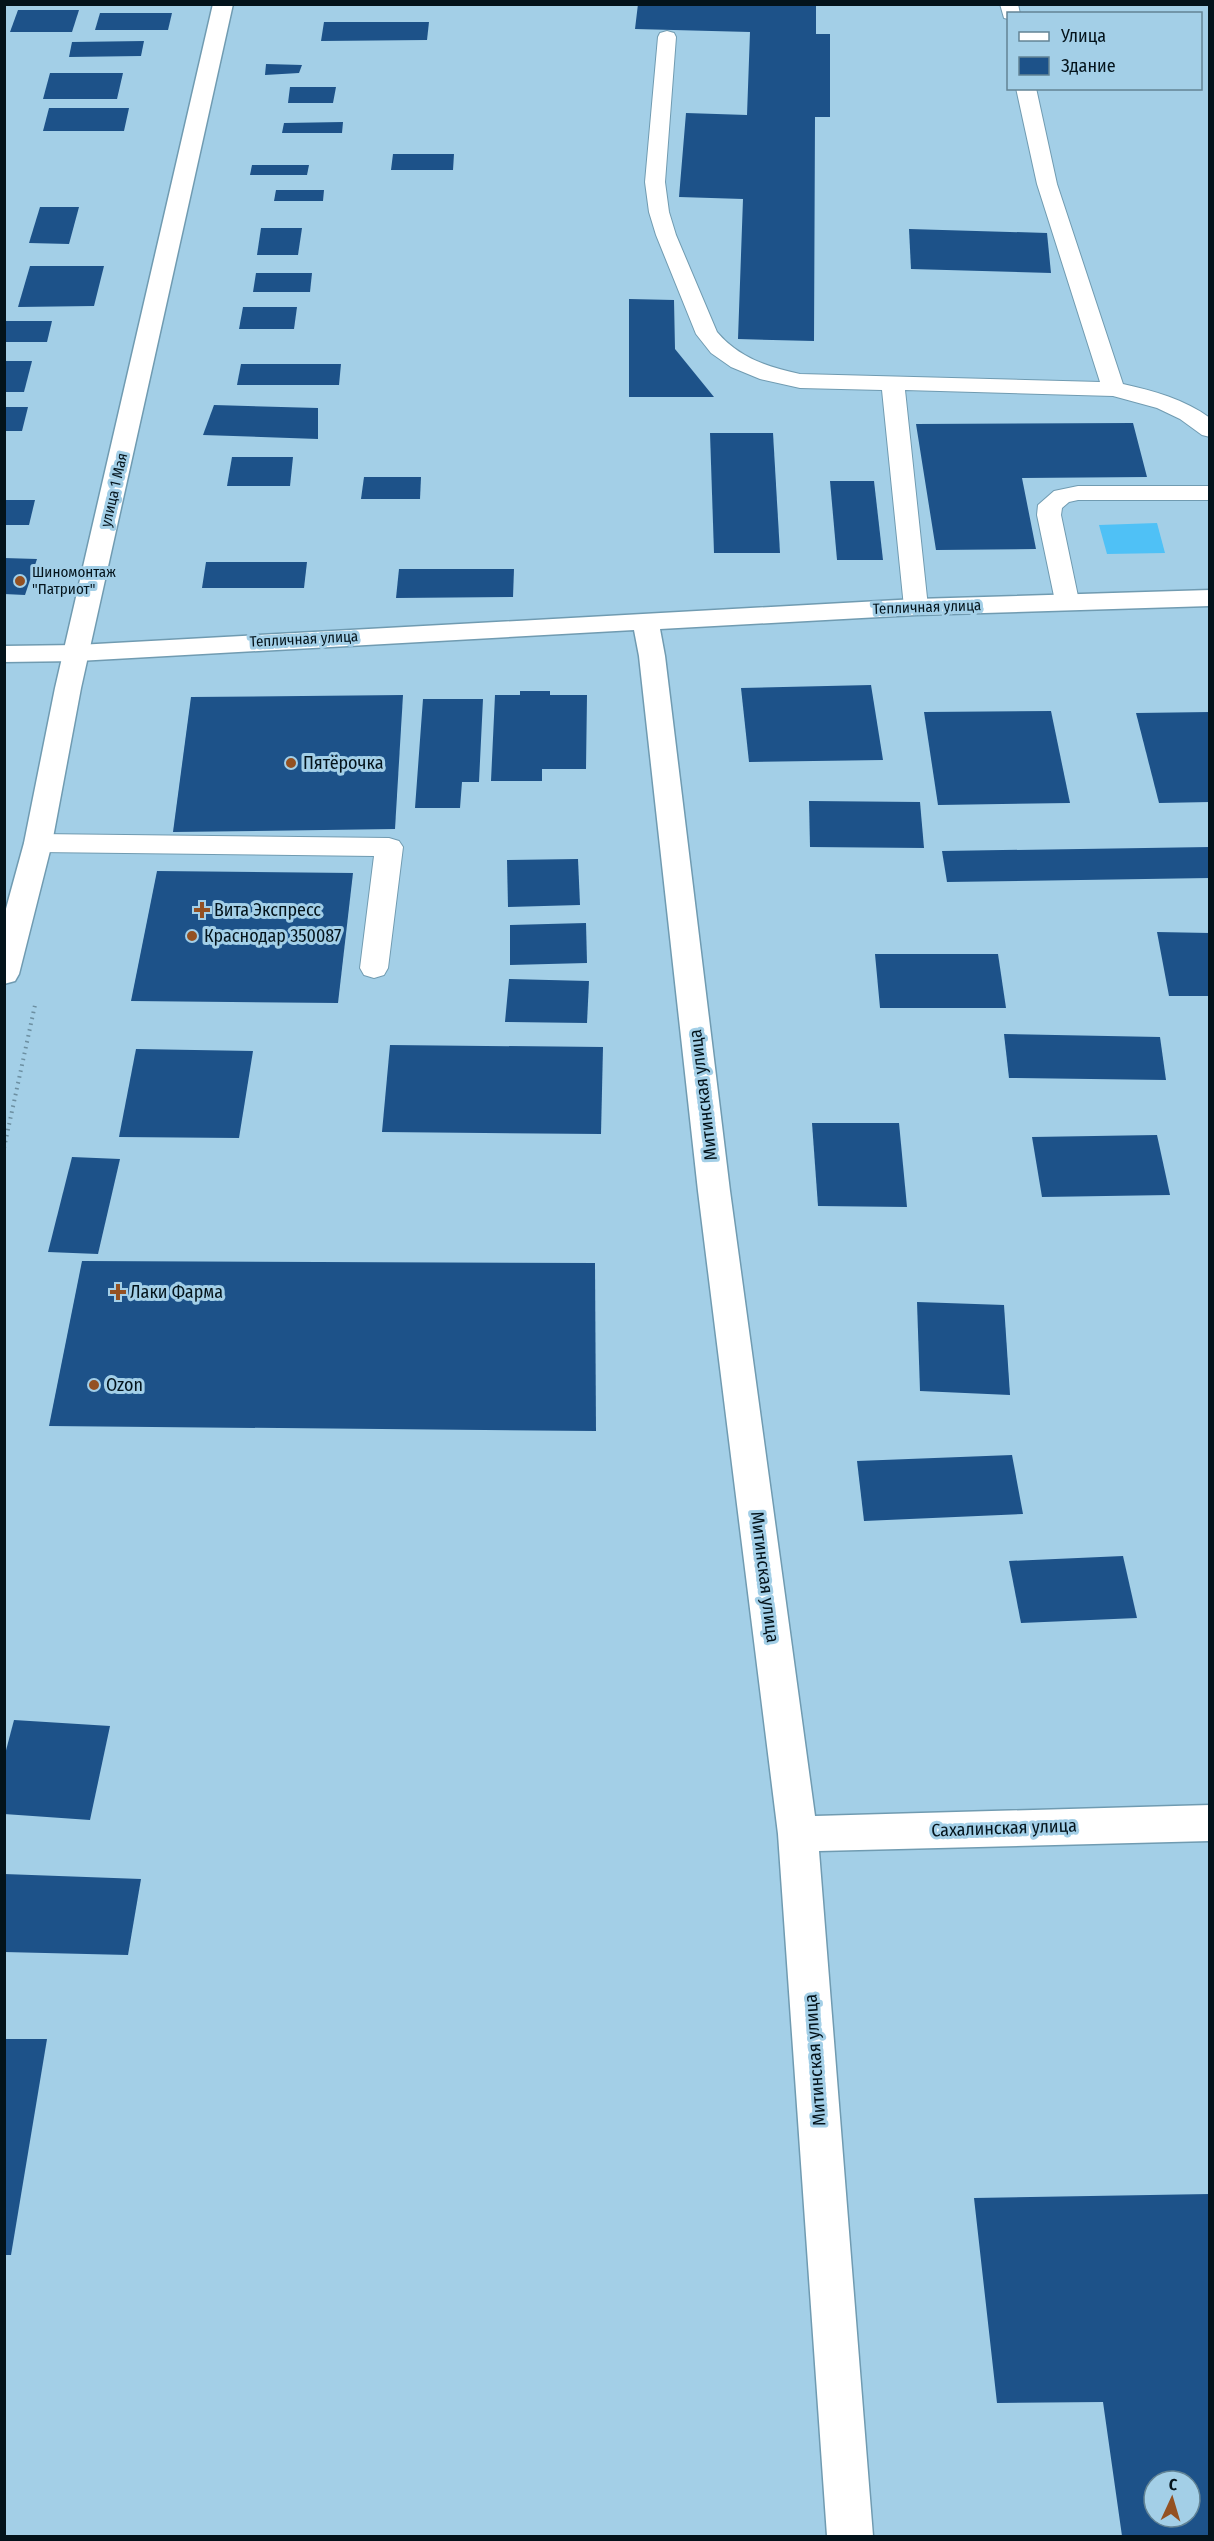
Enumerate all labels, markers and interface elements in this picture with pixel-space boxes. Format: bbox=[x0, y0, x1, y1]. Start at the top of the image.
legend bbox=[1007, 12, 1202, 90]
text: Улица bbox=[1060, 25, 1106, 47]
text: Здание bbox=[1061, 55, 1116, 77]
street label: улица 1 Мая bbox=[97, 451, 131, 529]
place label: Шиномонтаж "Патриот" bbox=[32, 563, 116, 598]
marker: Шиномонтаж "Патриот" bbox=[13, 574, 27, 588]
street label: Тепличная улица bbox=[872, 596, 982, 618]
street label: Тепличная улица bbox=[249, 627, 359, 651]
place label: Пятёрочка bbox=[303, 752, 384, 774]
marker: Пятёрочка bbox=[284, 756, 298, 770]
place label: Вита Экспресс bbox=[214, 899, 321, 921]
marker: Вита Экспресс bbox=[195, 903, 209, 917]
place label: Краснодар 350087 bbox=[204, 925, 341, 947]
marker: Краснодар 350087 bbox=[185, 929, 199, 943]
street label: Митинская улица bbox=[684, 1028, 722, 1162]
place label: Лаки Фарма bbox=[130, 1281, 223, 1303]
marker: Лаки Фарма bbox=[111, 1285, 125, 1299]
place label: Ozon bbox=[106, 1374, 143, 1396]
marker: Ozon bbox=[87, 1378, 101, 1392]
street label: Митинская улица bbox=[746, 1510, 784, 1644]
street label: Сахалинская улица bbox=[931, 1814, 1077, 1842]
street label: Митинская улица bbox=[799, 1993, 831, 2127]
north arrow bbox=[1142, 2469, 1202, 2529]
text: С bbox=[1168, 2475, 1178, 2494]

